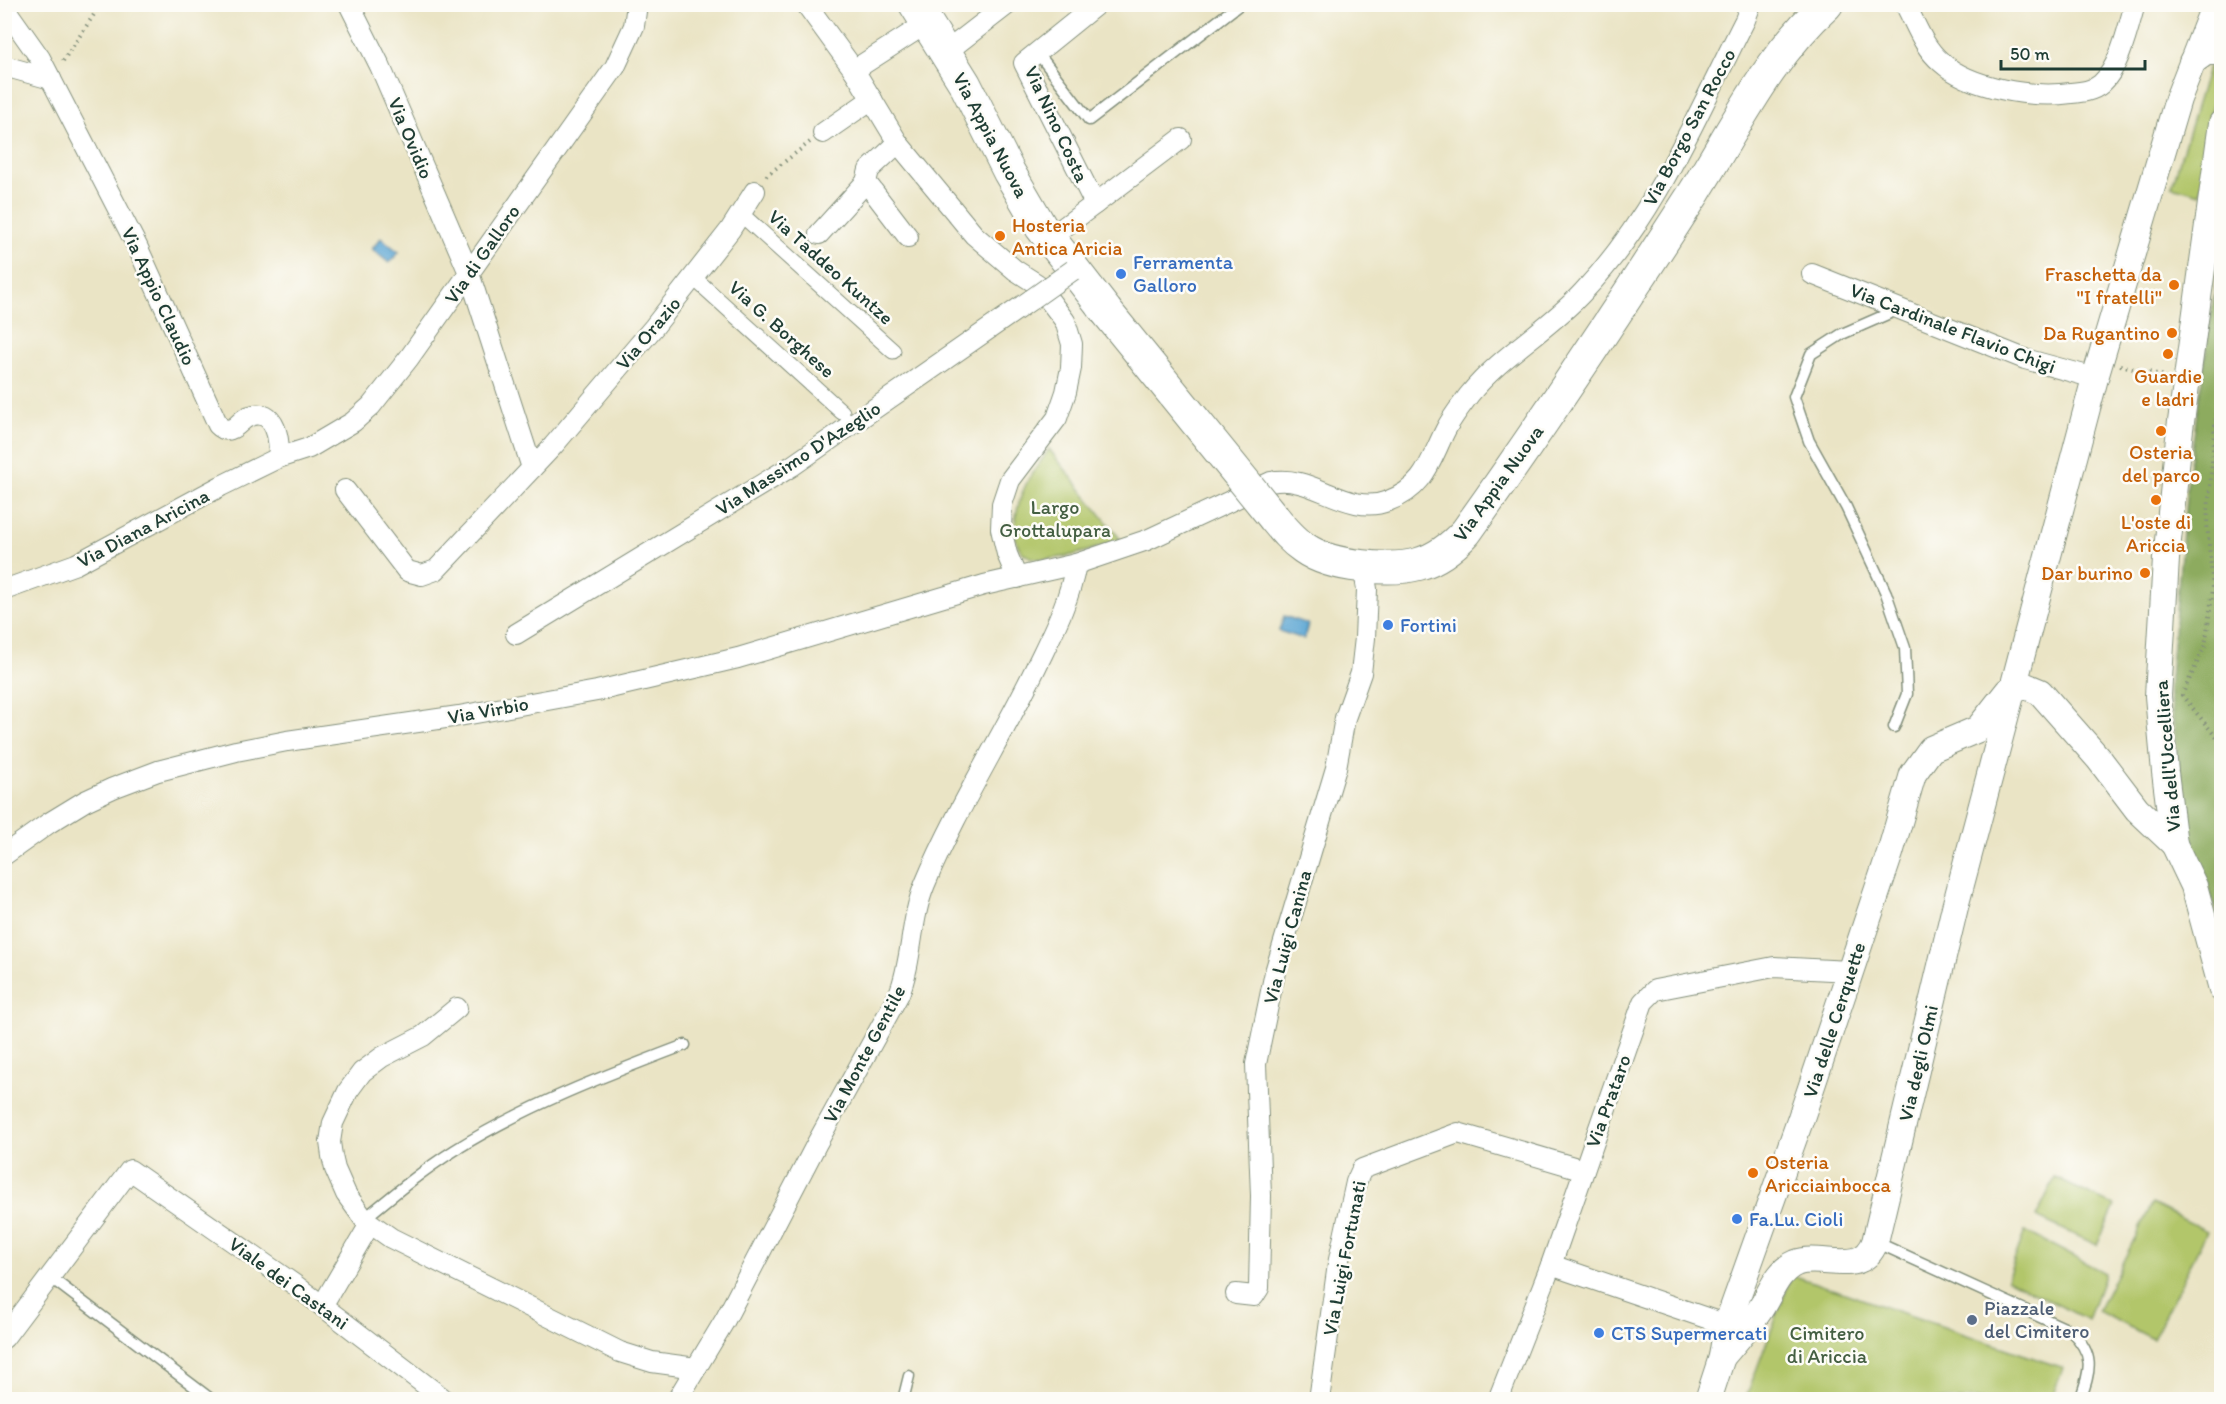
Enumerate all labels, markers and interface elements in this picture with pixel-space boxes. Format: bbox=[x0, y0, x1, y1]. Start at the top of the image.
scale bar bbox=[2001, 33, 2145, 71]
text: 50 m bbox=[2010, 43, 2050, 65]
street label: Via Borgo San Rocco bbox=[1637, 44, 1741, 210]
street label: Via Nino Costa bbox=[1020, 62, 1095, 187]
street label: Via Appia Nuova bbox=[948, 68, 1034, 202]
street label: Via Ovidio bbox=[383, 94, 439, 182]
street label: Via di Galloro bbox=[439, 200, 525, 308]
street label: Via Taddeo Kuntze bbox=[763, 204, 899, 330]
place label: Hosteria Antica Aricia bbox=[1012, 213, 1122, 260]
street label: Via Appio Claudio bbox=[116, 223, 202, 369]
marker: Hosteria Antica Aricia bbox=[993, 229, 1007, 243]
place label: Ferramenta Galloro bbox=[1133, 250, 1234, 297]
place label: Fraschetta da "I fratelli" bbox=[2045, 262, 2163, 309]
marker: Ferramenta Galloro bbox=[1114, 267, 1128, 281]
street label: Via G. Borghese bbox=[724, 275, 840, 383]
street label: Via Cardinale Flavio Chigi bbox=[1847, 278, 2059, 378]
marker: Fraschetta da "I fratelli" bbox=[2167, 278, 2181, 292]
street label: Via Orazio bbox=[610, 291, 686, 375]
place label: Da Rugantino bbox=[2043, 321, 2160, 345]
marker: Da Rugantino bbox=[2165, 326, 2179, 340]
marker: Guardie e ladri bbox=[2161, 347, 2175, 361]
place label: Guardie e ladri bbox=[2134, 364, 2202, 411]
street label: Via Massimo D'Azeglio bbox=[711, 396, 885, 520]
street label: Via Appia Nuova bbox=[1448, 419, 1549, 546]
marker: Osteria del parco bbox=[2154, 424, 2168, 438]
place label: Osteria del parco bbox=[2122, 440, 2200, 487]
street label: Via Diana Aricina bbox=[73, 483, 213, 573]
marker: L'oste di Ariccia bbox=[2149, 493, 2163, 507]
park label: Largo Grottalupara bbox=[999, 495, 1111, 542]
place label: L'oste di Ariccia bbox=[2121, 510, 2191, 557]
place label: Dar burino bbox=[2041, 561, 2133, 585]
marker: Dar burino bbox=[2138, 566, 2152, 580]
place label: Fortini bbox=[1400, 613, 1457, 637]
marker: Fortini bbox=[1381, 618, 1395, 632]
street label: Via dell'Uccelliera bbox=[2148, 679, 2186, 833]
street label: Via Virbio bbox=[446, 691, 530, 729]
street label: Via Luigi Canina bbox=[1258, 867, 1316, 1007]
street label: Via delle Cerquette bbox=[1798, 939, 1870, 1101]
street label: Via Monte Gentile bbox=[818, 981, 910, 1127]
street label: Via degli Olmi bbox=[1893, 1002, 1943, 1124]
street label: Via Prataro bbox=[1580, 1051, 1636, 1151]
place label: Osteria Aricciainbocca bbox=[1765, 1150, 1892, 1197]
marker: Osteria Aricciainbocca bbox=[1746, 1166, 1760, 1180]
street label: Via Luigi Fortunati bbox=[1317, 1178, 1371, 1338]
place label: Fa.Lu. Cioli bbox=[1749, 1207, 1843, 1231]
marker: Fa.Lu. Cioli bbox=[1730, 1212, 1744, 1226]
street label: Viale dei Castani bbox=[224, 1231, 354, 1335]
place label: Piazzale del Cimitero bbox=[1984, 1296, 2089, 1343]
marker: Piazzale del Cimitero bbox=[1965, 1313, 1979, 1327]
place label: CTS Supermercati bbox=[1611, 1321, 1767, 1345]
park label: Cimitero di Ariccia bbox=[1787, 1321, 1868, 1368]
marker: CTS Supermercati bbox=[1592, 1326, 1606, 1340]

